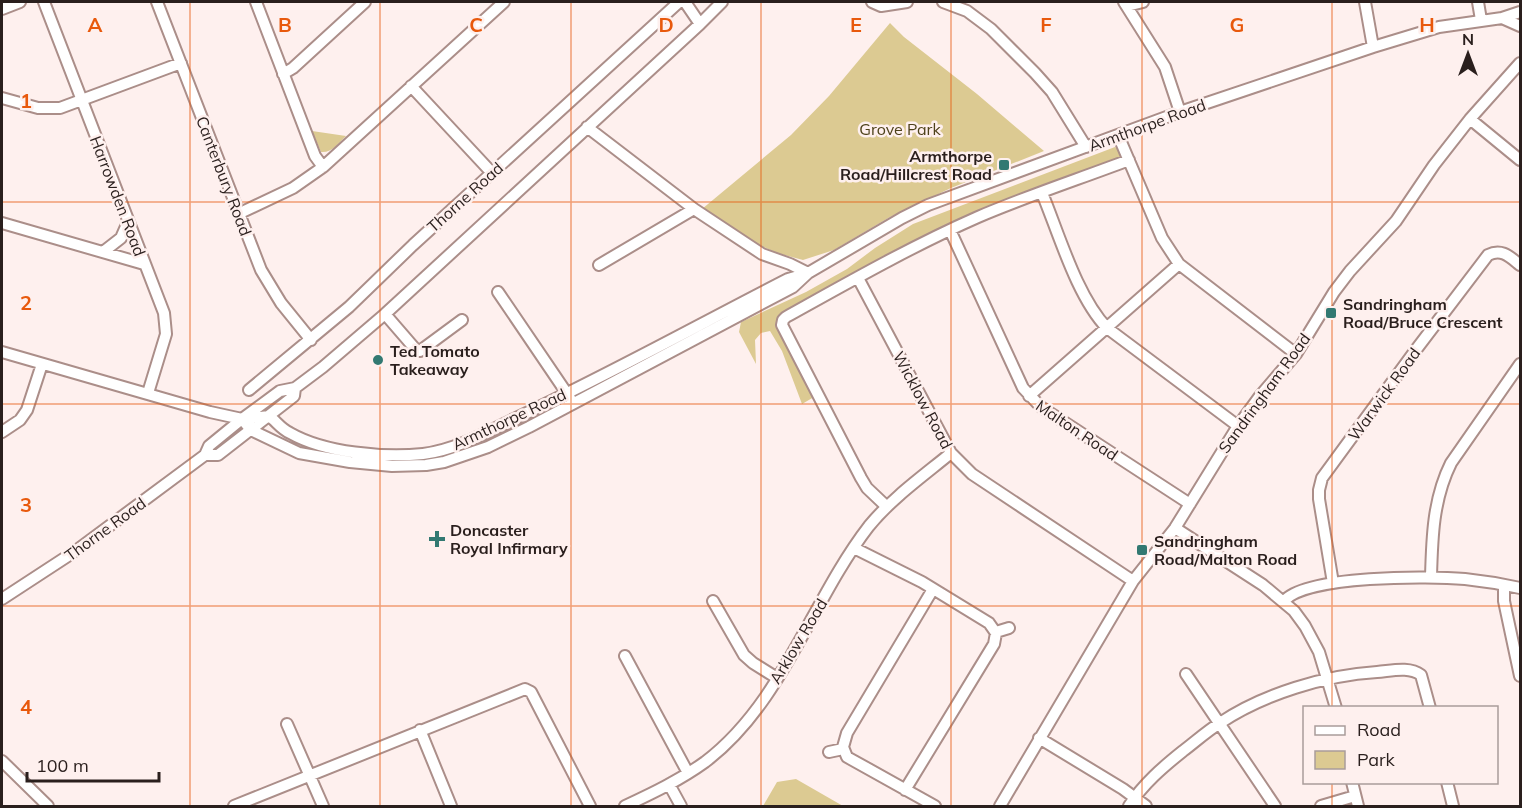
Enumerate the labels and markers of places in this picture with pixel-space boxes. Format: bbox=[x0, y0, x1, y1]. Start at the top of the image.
place label: Armthorpe Road/Hillcrest Road bbox=[840, 146, 992, 184]
marker: Armthorpe Road/Hillcrest Road bbox=[997, 158, 1011, 172]
place label: Sandringham Road/Bruce Crescent bbox=[1343, 294, 1503, 332]
marker: Sandringham Road/Bruce Crescent bbox=[1324, 306, 1338, 320]
place label: Ted Tomato Takeaway bbox=[390, 341, 480, 379]
marker: Ted Tomato Takeaway bbox=[371, 353, 385, 367]
place label: Doncaster Royal Infirmary bbox=[450, 520, 568, 558]
marker: Doncaster Royal Infirmary bbox=[428, 530, 446, 548]
place label: Sandringham Road/Malton Road bbox=[1154, 531, 1297, 569]
marker: Sandringham Road/Malton Road bbox=[1135, 543, 1149, 557]

